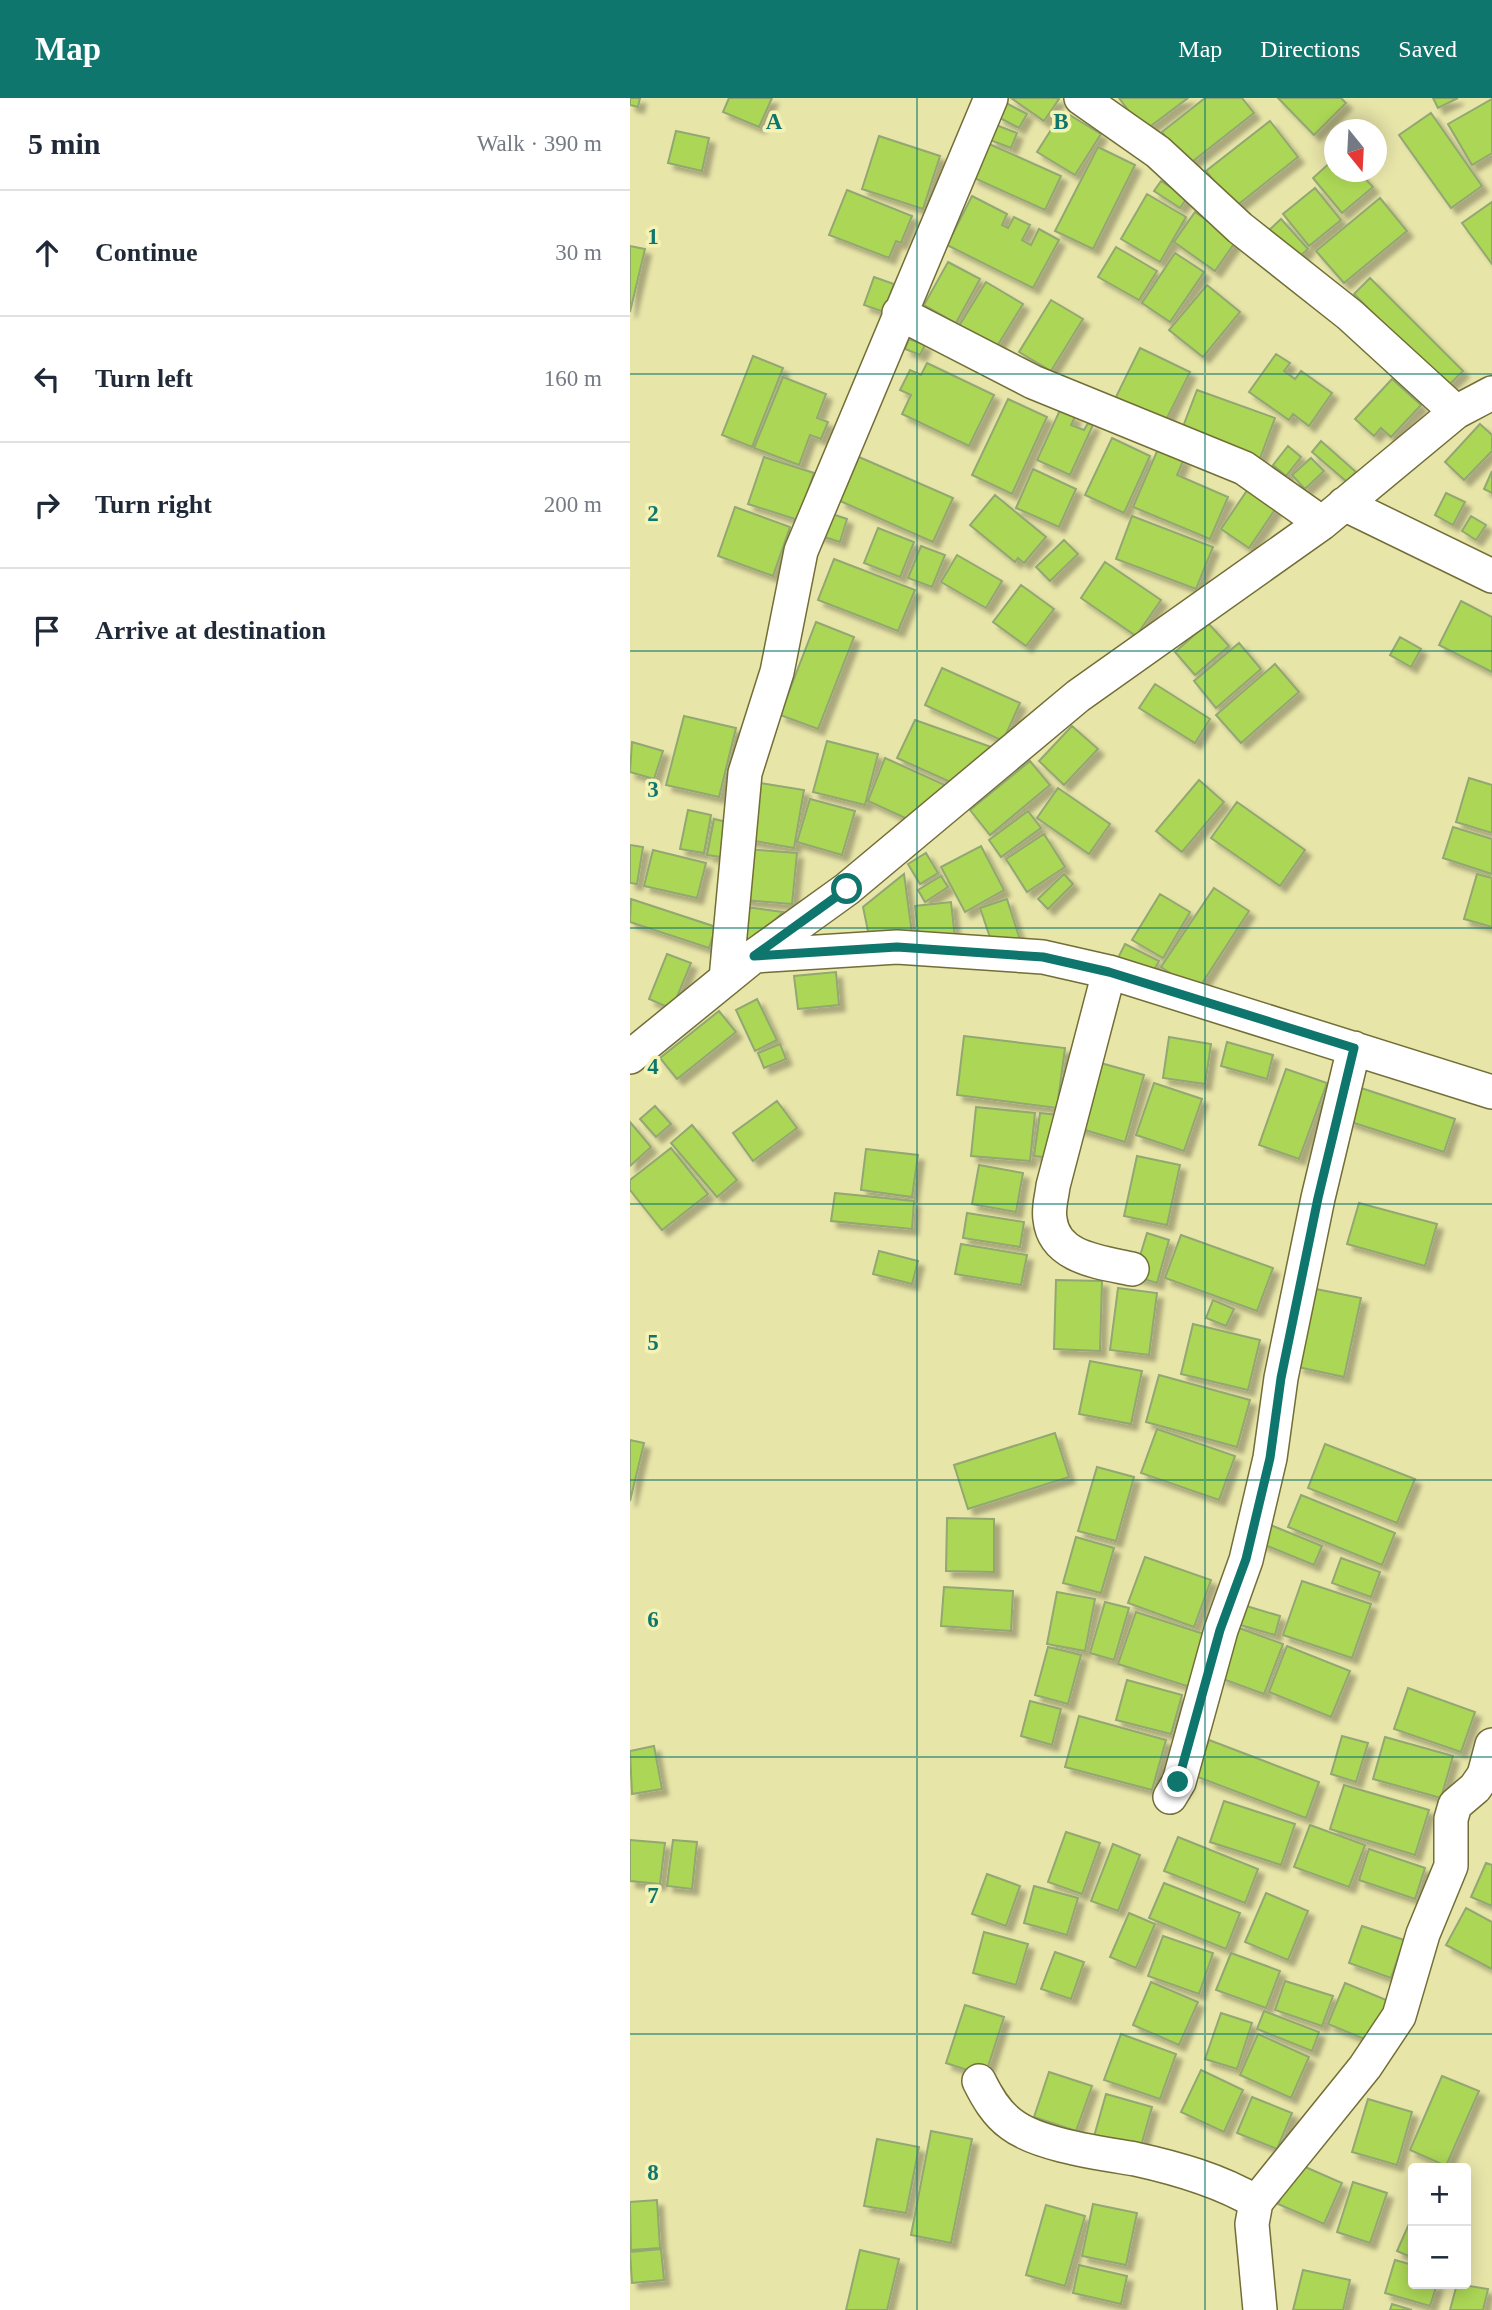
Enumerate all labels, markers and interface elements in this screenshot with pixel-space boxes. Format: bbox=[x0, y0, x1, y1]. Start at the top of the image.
text: Map bbox=[35, 31, 101, 67]
text: Map bbox=[1178, 36, 1222, 62]
text: Directions bbox=[1260, 36, 1360, 62]
text: Saved bbox=[1398, 36, 1457, 62]
text: A bbox=[766, 109, 783, 134]
text: B bbox=[1053, 109, 1069, 134]
north arrow bbox=[1324, 119, 1387, 182]
text: 5 min bbox=[28, 127, 101, 160]
text: Walk · 390 m bbox=[477, 131, 602, 156]
text: 1 bbox=[647, 224, 659, 249]
icon: ahead bbox=[28, 234, 66, 272]
text: Continue bbox=[95, 238, 198, 267]
text: 30 m bbox=[555, 240, 602, 265]
icon: left bbox=[28, 360, 66, 398]
text: Turn left bbox=[95, 364, 193, 393]
text: 160 m bbox=[544, 366, 602, 391]
icon: right bbox=[28, 486, 66, 524]
text: Turn right bbox=[95, 490, 212, 519]
text: 200 m bbox=[544, 492, 602, 517]
text: 2 bbox=[647, 501, 659, 526]
icon: arrive bbox=[28, 612, 66, 650]
text: Arrive at destination bbox=[95, 616, 326, 645]
text: 3 bbox=[647, 777, 659, 802]
route start bbox=[831, 873, 862, 904]
text: 4 bbox=[647, 1054, 659, 1079]
text: 5 bbox=[647, 1330, 659, 1355]
text: 6 bbox=[647, 1607, 659, 1632]
route end bbox=[1162, 1766, 1193, 1797]
text: 7 bbox=[647, 1883, 659, 1908]
text: 8 bbox=[647, 2160, 659, 2185]
map controls bbox=[1408, 2163, 1471, 2289]
button: + bbox=[1408, 2163, 1471, 2226]
button: − bbox=[1408, 2226, 1471, 2289]

